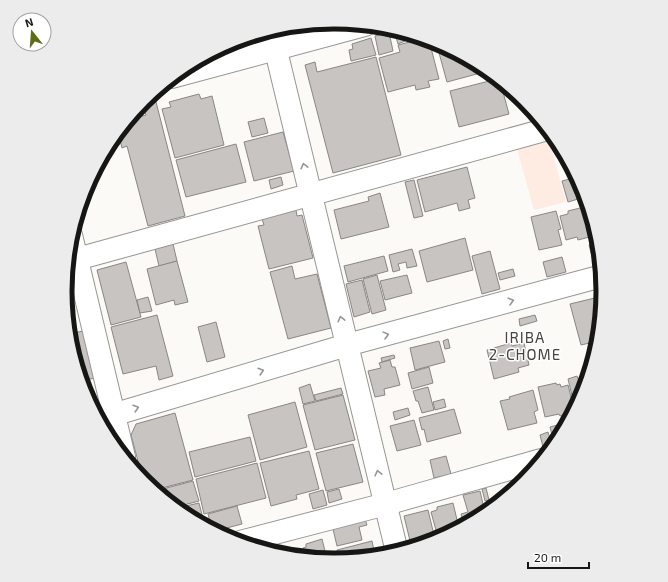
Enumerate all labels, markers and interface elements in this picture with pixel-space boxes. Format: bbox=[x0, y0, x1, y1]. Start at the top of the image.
north arrow bbox=[12, 12, 52, 52]
text: N bbox=[23, 15, 35, 29]
one-way arrow bbox=[300, 163, 308, 169]
one-way arrow bbox=[508, 297, 514, 305]
one-way arrow bbox=[337, 316, 345, 323]
district label: IRIBA 2-CHOME bbox=[489, 328, 561, 363]
one-way arrow bbox=[382, 331, 389, 340]
one-way arrow bbox=[257, 367, 264, 376]
one-way arrow bbox=[132, 404, 139, 413]
one-way arrow bbox=[374, 470, 383, 477]
scale bar bbox=[528, 544, 589, 570]
text: 20 m bbox=[534, 550, 561, 564]

